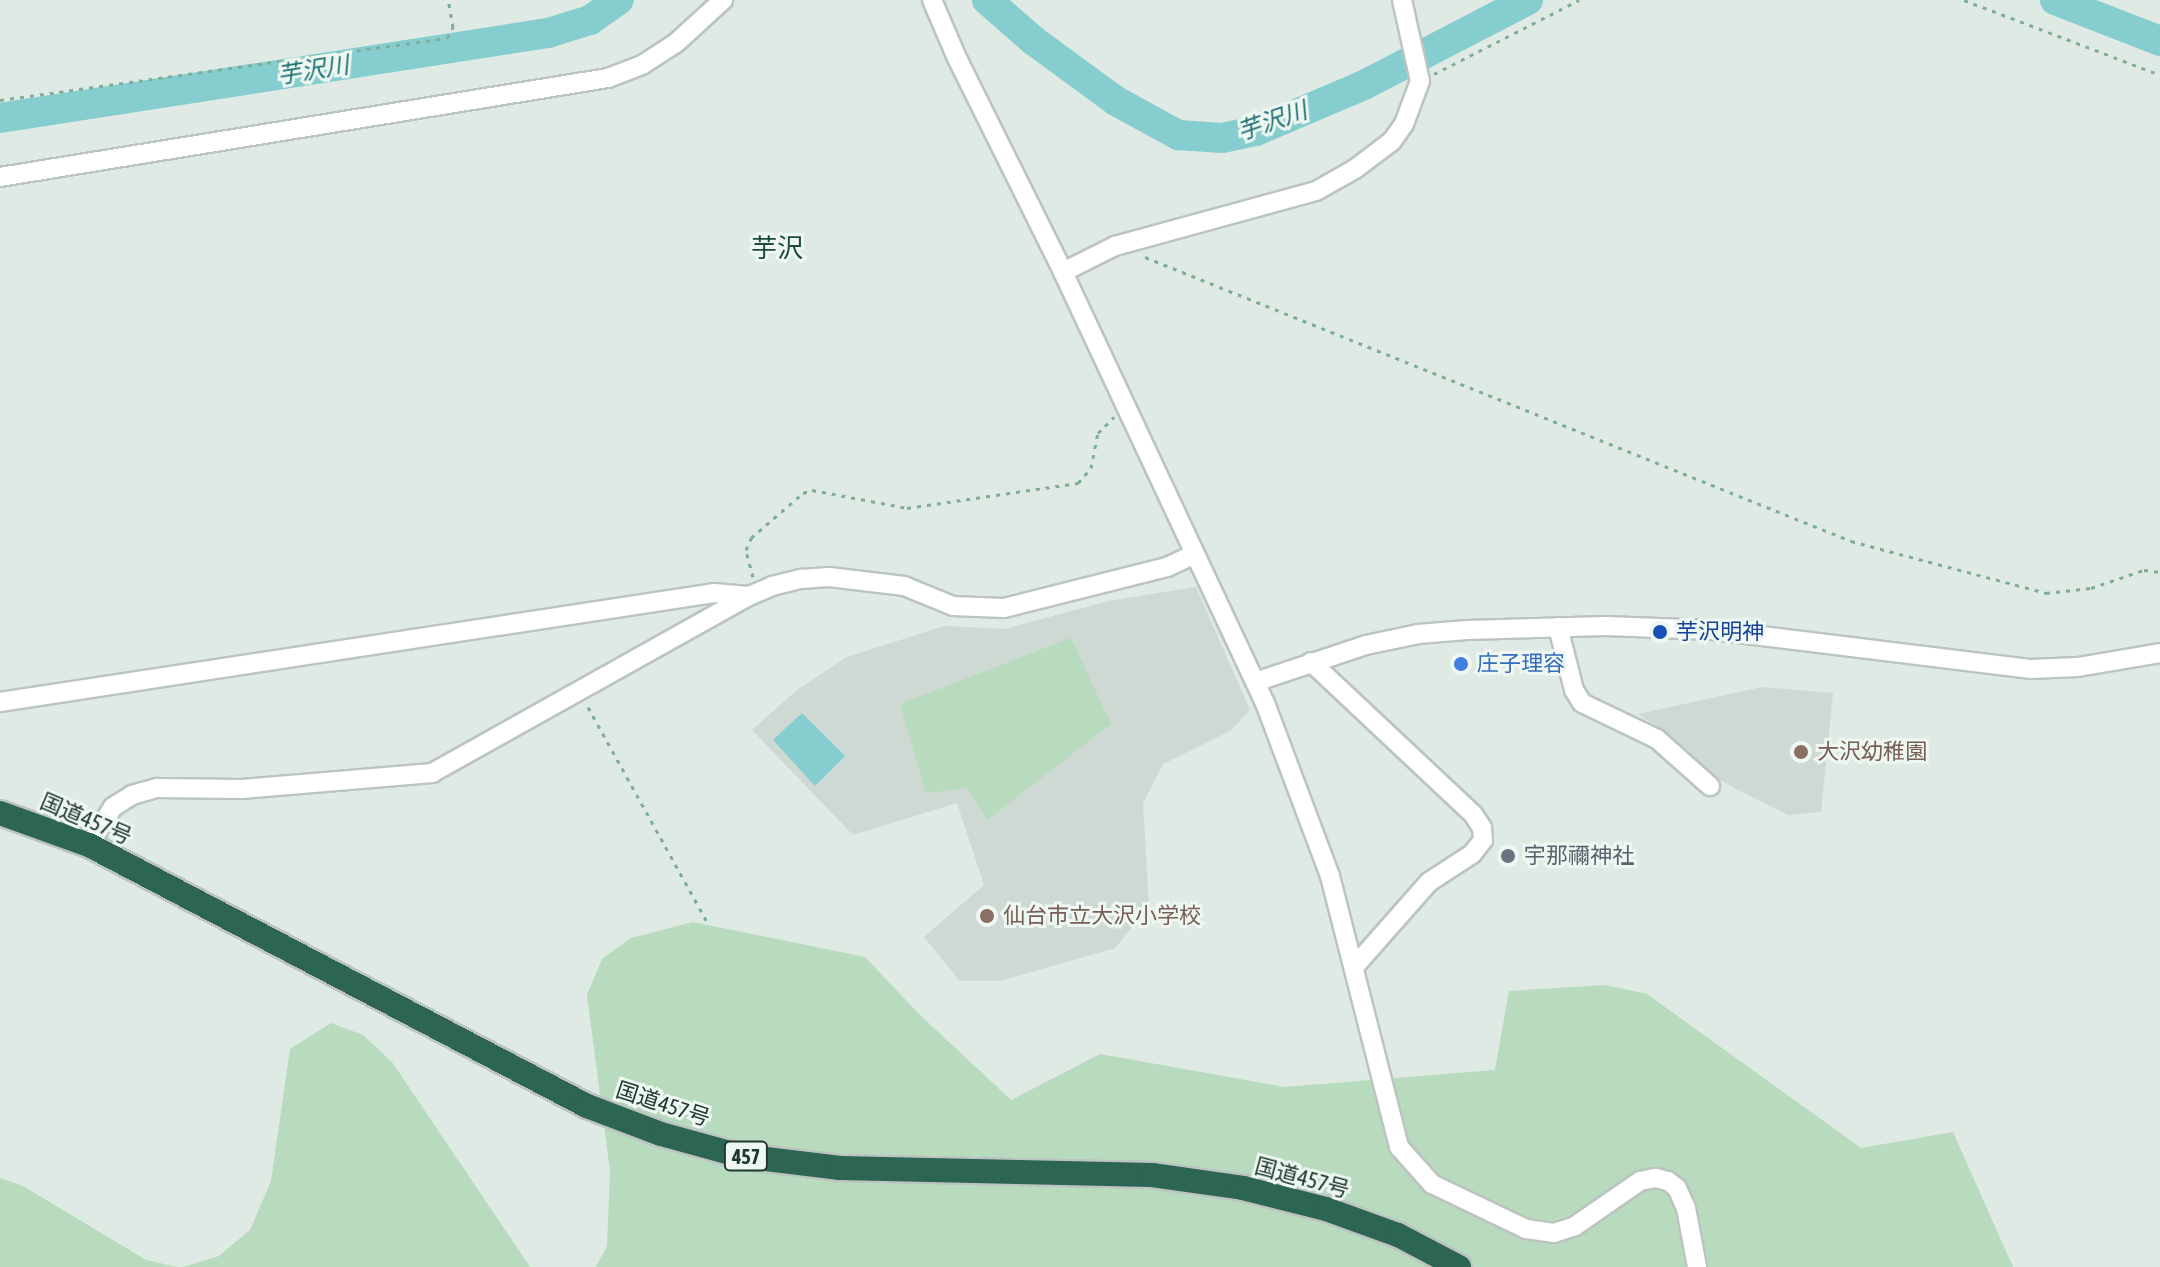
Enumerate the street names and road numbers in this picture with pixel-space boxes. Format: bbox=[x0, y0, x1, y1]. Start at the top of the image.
street label: 国道457号 bbox=[36, 788, 136, 850]
street label: 国道457号 bbox=[613, 1076, 713, 1132]
road number: 457 bbox=[722, 1140, 770, 1172]
street label: 国道457号 bbox=[1252, 1153, 1352, 1203]

